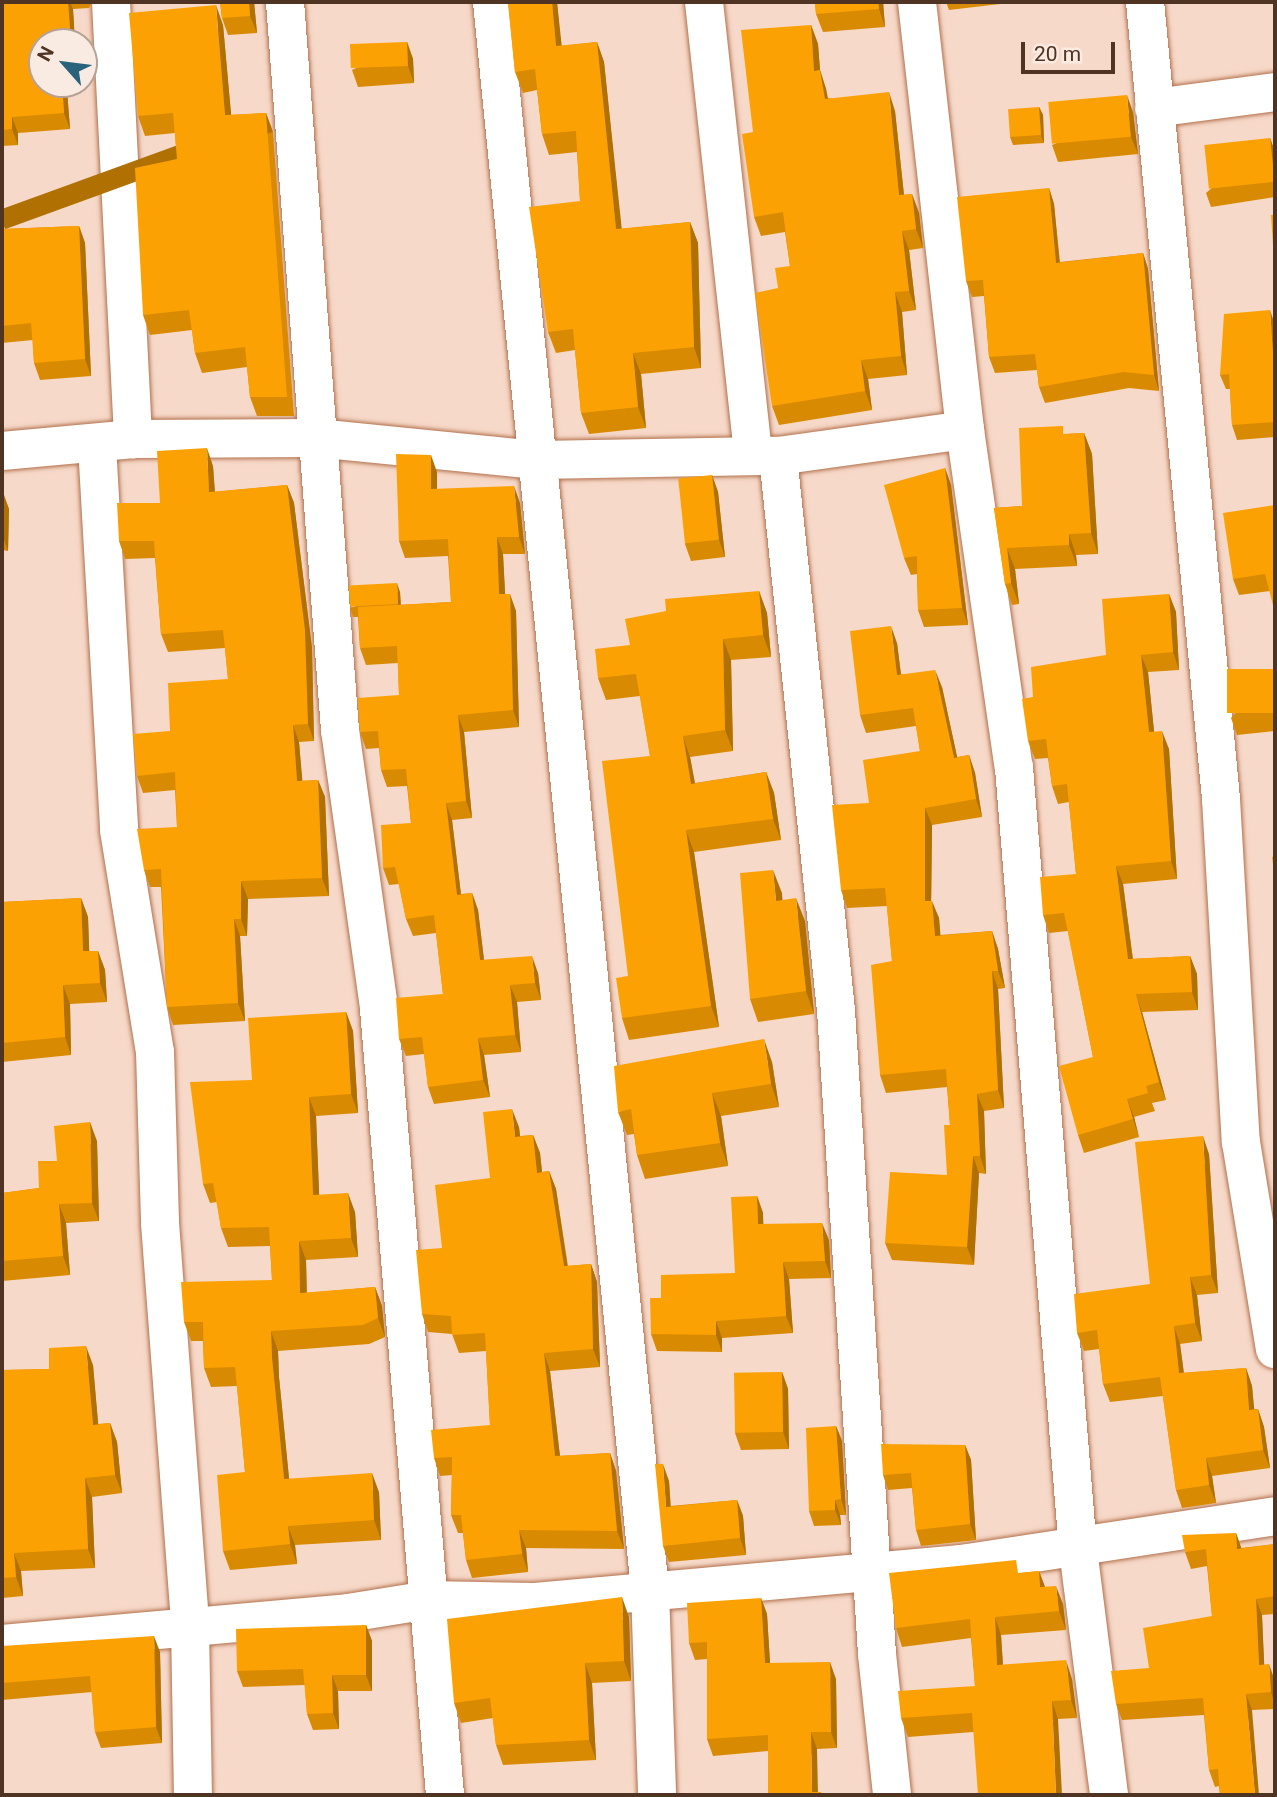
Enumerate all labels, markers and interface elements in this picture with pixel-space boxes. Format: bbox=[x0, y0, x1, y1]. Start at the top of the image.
north arrow bbox=[28, 28, 98, 98]
scale bar bbox=[1025, 28, 1120, 72]
text: 20 m bbox=[1034, 42, 1081, 66]
text: N bbox=[32, 43, 59, 65]

